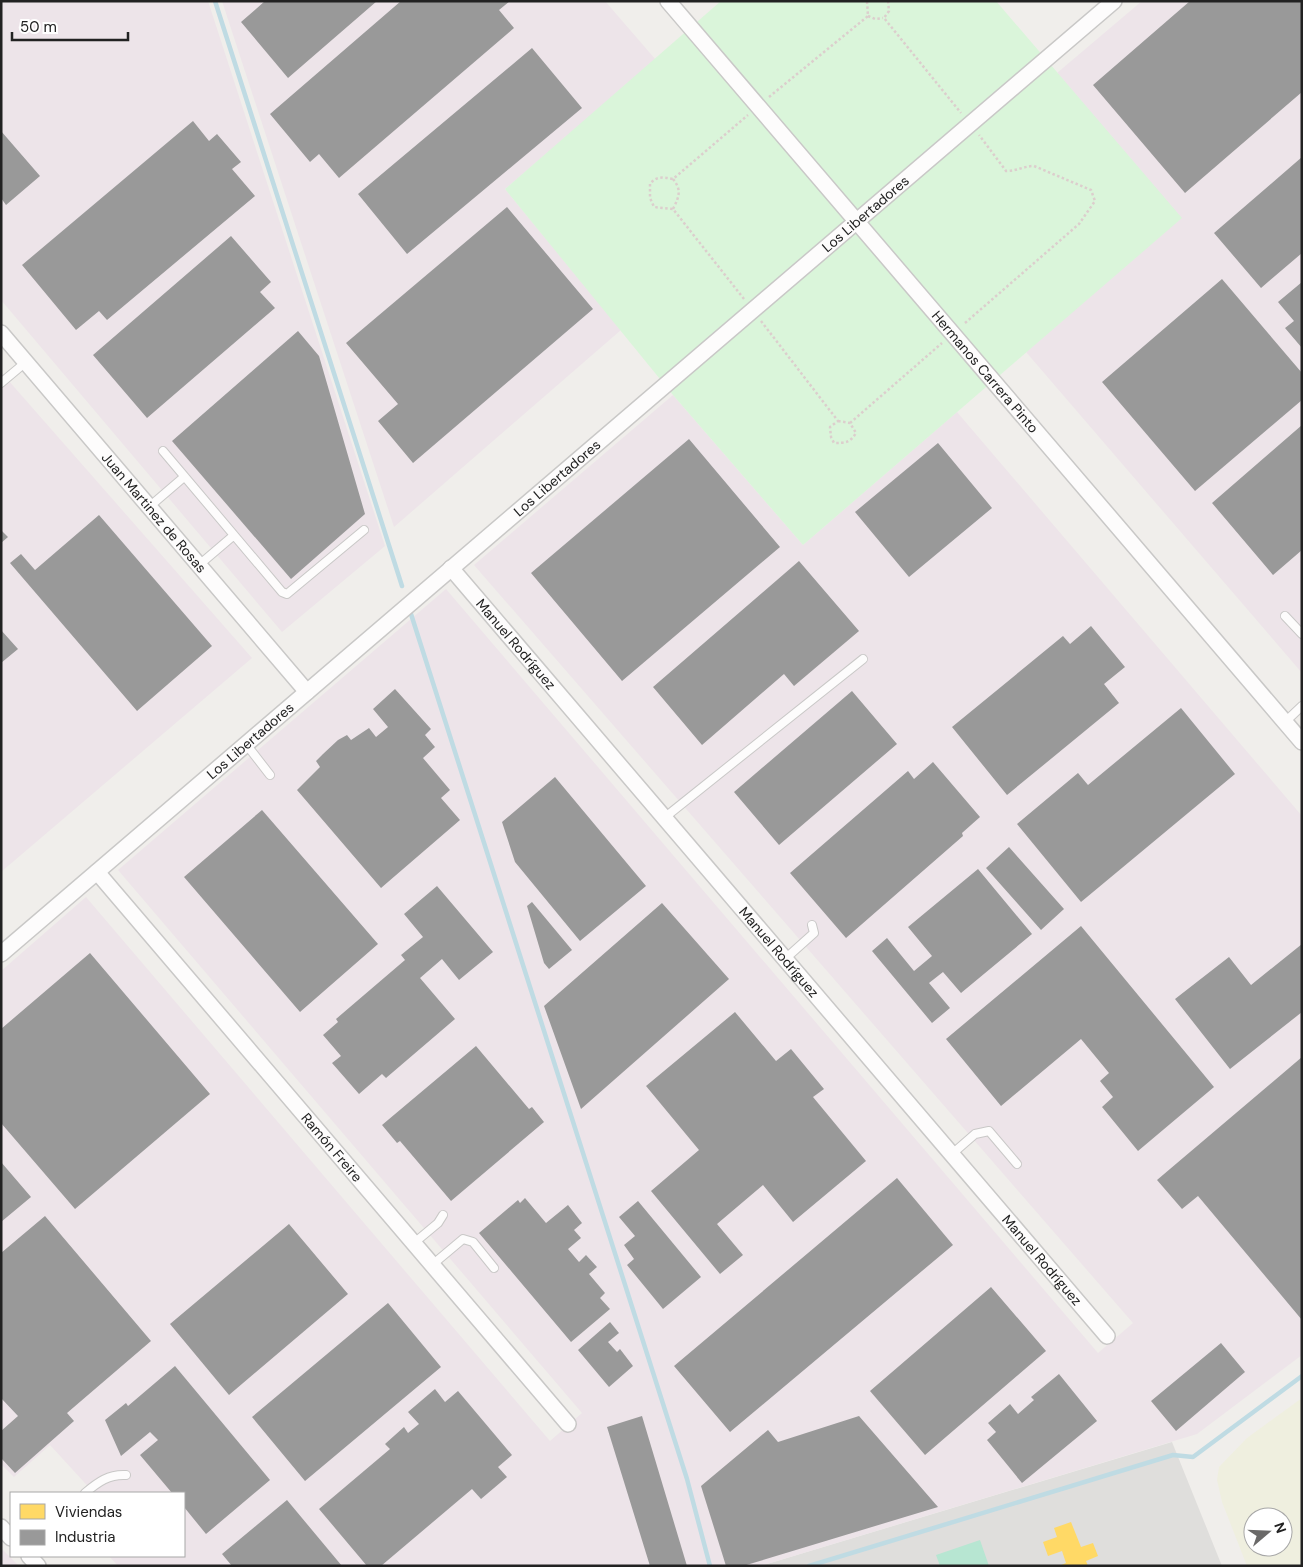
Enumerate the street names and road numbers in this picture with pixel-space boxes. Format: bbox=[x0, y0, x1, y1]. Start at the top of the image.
street label: Los Libertadores bbox=[818, 172, 913, 256]
street label: Hermanos Carrera Pinto bbox=[928, 307, 1043, 437]
street label: Los Libertadores bbox=[510, 436, 604, 520]
street label: Juan Martinez de Rosas bbox=[98, 449, 210, 576]
street label: Manuel Rodríguez bbox=[472, 595, 560, 693]
street label: Los Libertadores bbox=[203, 698, 297, 783]
street label: Manuel Rodríguez bbox=[735, 903, 823, 1001]
street label: Ramón Freire bbox=[298, 1109, 366, 1186]
street label: Manuel Rodríguez bbox=[998, 1211, 1086, 1309]

